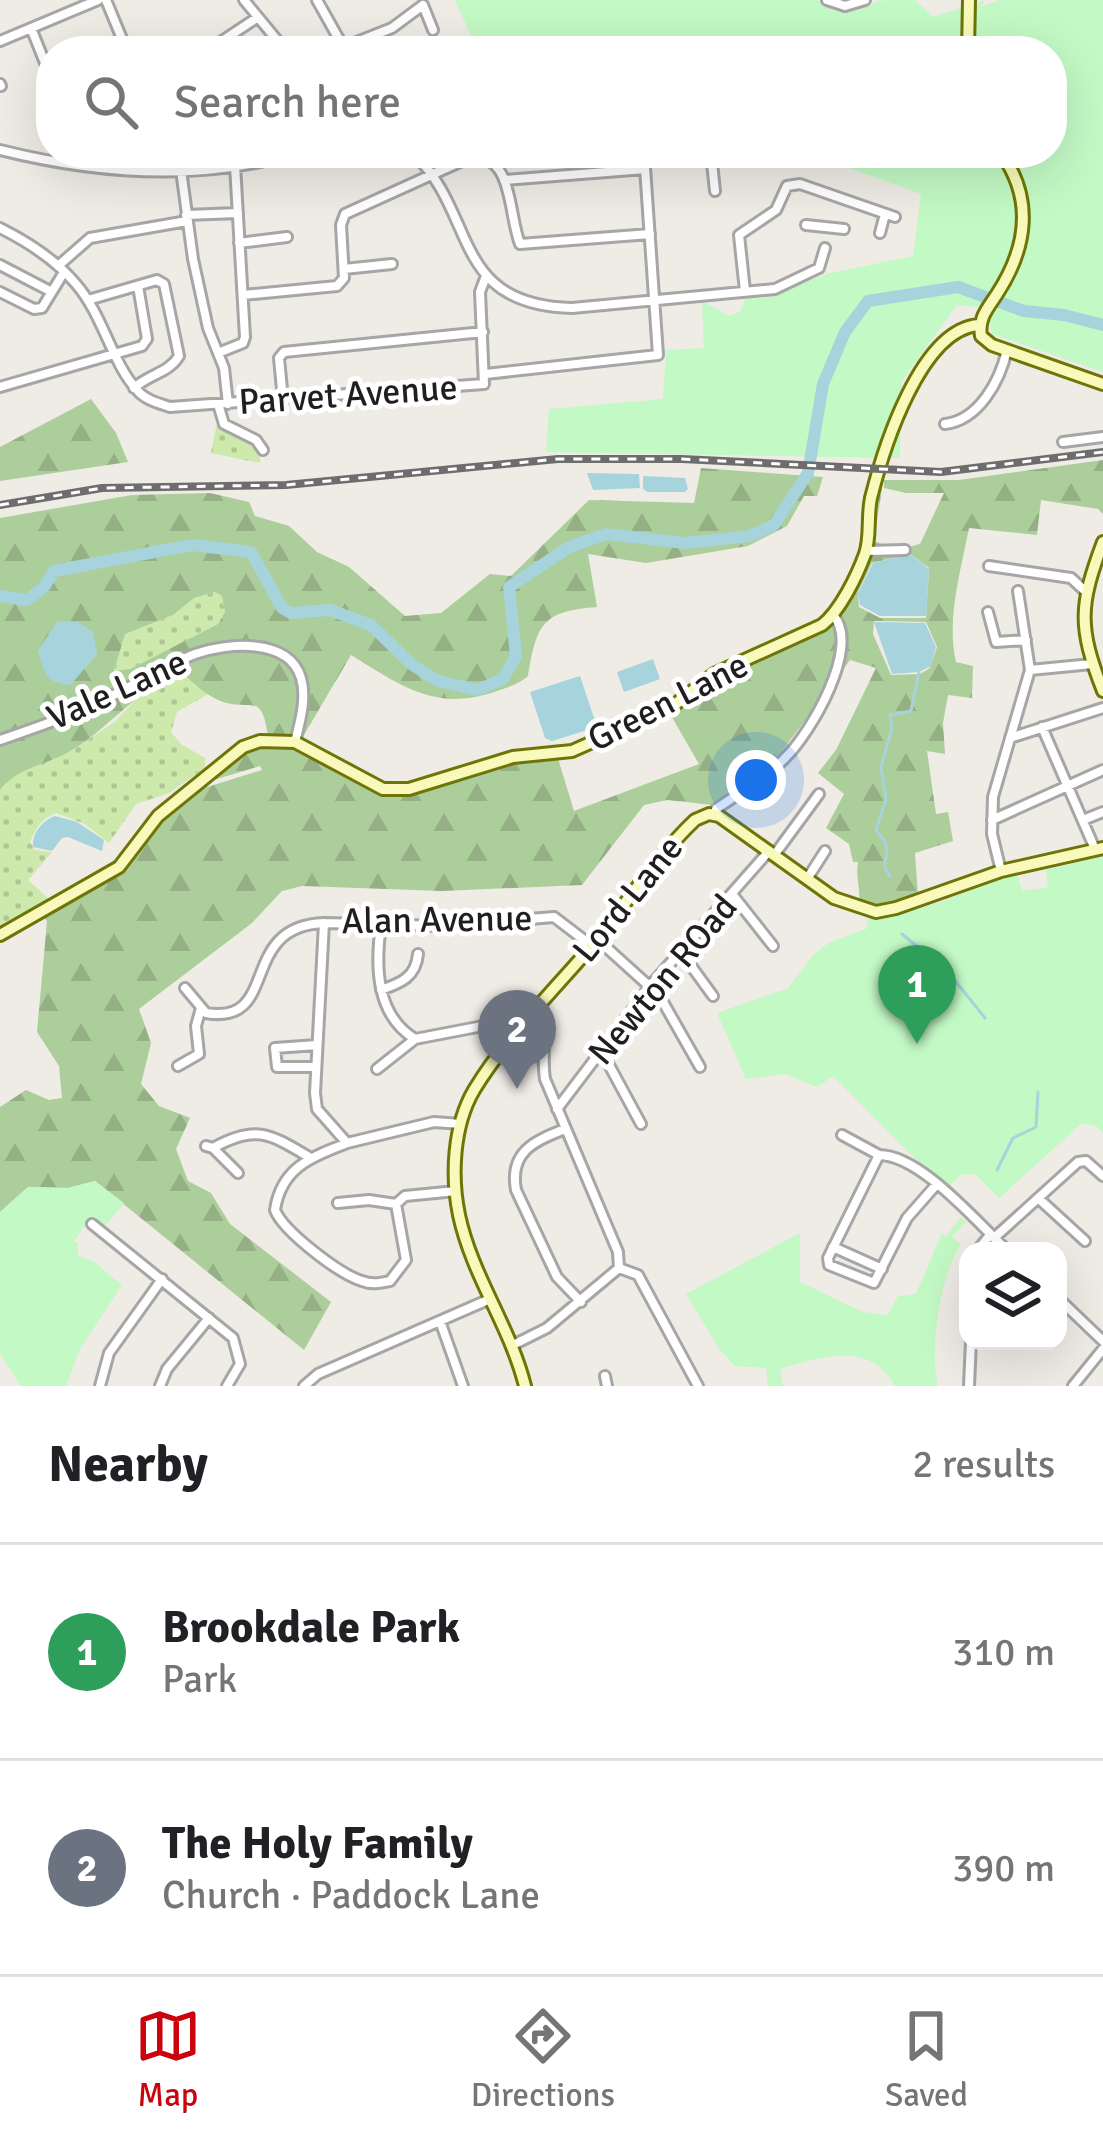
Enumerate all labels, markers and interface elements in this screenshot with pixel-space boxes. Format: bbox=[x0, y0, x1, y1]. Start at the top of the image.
search box bbox=[36, 36, 1067, 168]
icon: search bbox=[78, 69, 144, 135]
text: Search here bbox=[174, 75, 401, 130]
street label: Parvet Avenue bbox=[237, 365, 459, 425]
street label: Vale Lane bbox=[40, 639, 194, 741]
street label: Green Lane bbox=[580, 643, 756, 761]
your location bbox=[726, 750, 786, 810]
street label: Lord Lane bbox=[563, 826, 693, 972]
street label: Newton ROad bbox=[579, 886, 747, 1074]
street label: Alan Avenue bbox=[341, 896, 533, 944]
pin: 1 bbox=[878, 945, 956, 1044]
pin: 2 bbox=[478, 990, 556, 1089]
map controls bbox=[959, 1242, 1067, 1350]
button: layers bbox=[959, 1242, 1067, 1350]
text: Nearby bbox=[48, 1433, 208, 1496]
text: 2 results bbox=[912, 1440, 1055, 1488]
text: Brookdale Park bbox=[162, 1600, 460, 1655]
text: 1 bbox=[76, 1628, 98, 1676]
text: 310 m bbox=[952, 1628, 1055, 1676]
text: Park bbox=[162, 1655, 237, 1703]
text: The Holy Family bbox=[162, 1816, 473, 1871]
text: 2 bbox=[76, 1844, 98, 1892]
text: 390 m bbox=[952, 1844, 1055, 1892]
text: Church · Paddock Lane bbox=[162, 1871, 540, 1919]
tab: Map bbox=[135, 2003, 201, 2116]
tab: Directions bbox=[471, 2003, 615, 2116]
tab: Saved bbox=[885, 2003, 968, 2116]

